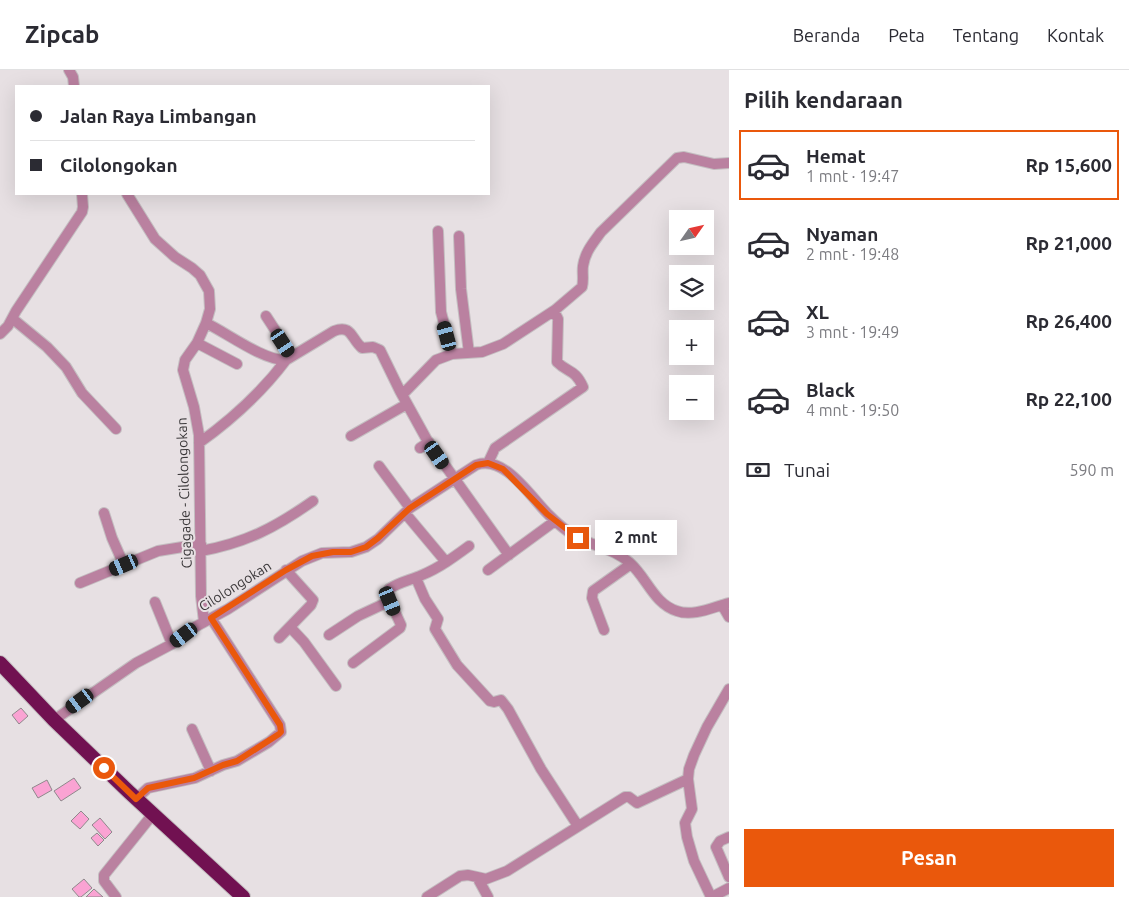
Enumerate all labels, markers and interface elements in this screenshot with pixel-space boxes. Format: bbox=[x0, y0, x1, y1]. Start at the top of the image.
text: Zipcab bbox=[25, 21, 99, 48]
text: Beranda bbox=[793, 25, 860, 45]
text: Peta bbox=[888, 25, 925, 45]
text: Tentang bbox=[953, 25, 1019, 45]
text: Kontak bbox=[1047, 25, 1104, 45]
text: Pilih kendaraan bbox=[744, 87, 903, 112]
text: Jalan Raya Limbangan bbox=[60, 105, 257, 127]
icon: car bbox=[746, 143, 791, 188]
text: Hemat bbox=[806, 145, 866, 167]
text: Cilolongokan bbox=[60, 154, 178, 176]
text: Rp 15,600 bbox=[1025, 154, 1112, 176]
text: 1 mnt · 19:47 bbox=[806, 167, 899, 185]
north arrow bbox=[669, 210, 714, 255]
map controls bbox=[669, 210, 714, 420]
icon: car bbox=[746, 221, 791, 266]
text: Nyaman bbox=[806, 223, 878, 245]
text: Rp 21,000 bbox=[1025, 232, 1112, 254]
text: 2 mnt · 19:48 bbox=[806, 245, 899, 263]
button: layers bbox=[669, 265, 714, 310]
icon: car bbox=[746, 299, 791, 344]
text: XL bbox=[806, 301, 829, 323]
text: Rp 26,400 bbox=[1025, 310, 1112, 332]
car bbox=[435, 320, 458, 352]
button: + bbox=[669, 320, 714, 365]
text: 3 mnt · 19:49 bbox=[806, 323, 899, 341]
car bbox=[268, 326, 297, 360]
button: − bbox=[669, 375, 714, 420]
icon: car bbox=[746, 377, 791, 422]
text: Black bbox=[806, 379, 855, 401]
text: Rp 22,100 bbox=[1025, 388, 1112, 410]
text: 4 mnt · 19:50 bbox=[806, 401, 899, 419]
street label: Cigagade - Cilolongokan bbox=[173, 417, 195, 569]
car bbox=[422, 438, 451, 472]
icon: cash bbox=[744, 456, 772, 484]
text: Tunai bbox=[784, 459, 830, 481]
text: 590 m bbox=[1069, 461, 1114, 479]
callout: 2 mnt bbox=[596, 520, 678, 556]
route end bbox=[567, 527, 589, 549]
text: 2 mnt bbox=[615, 528, 657, 546]
car bbox=[107, 552, 140, 578]
street label: Cilolongokan bbox=[196, 557, 274, 615]
car bbox=[377, 584, 402, 618]
car bbox=[167, 620, 200, 650]
car bbox=[63, 686, 96, 716]
route start bbox=[93, 757, 115, 779]
button: Pesan bbox=[744, 829, 1114, 887]

